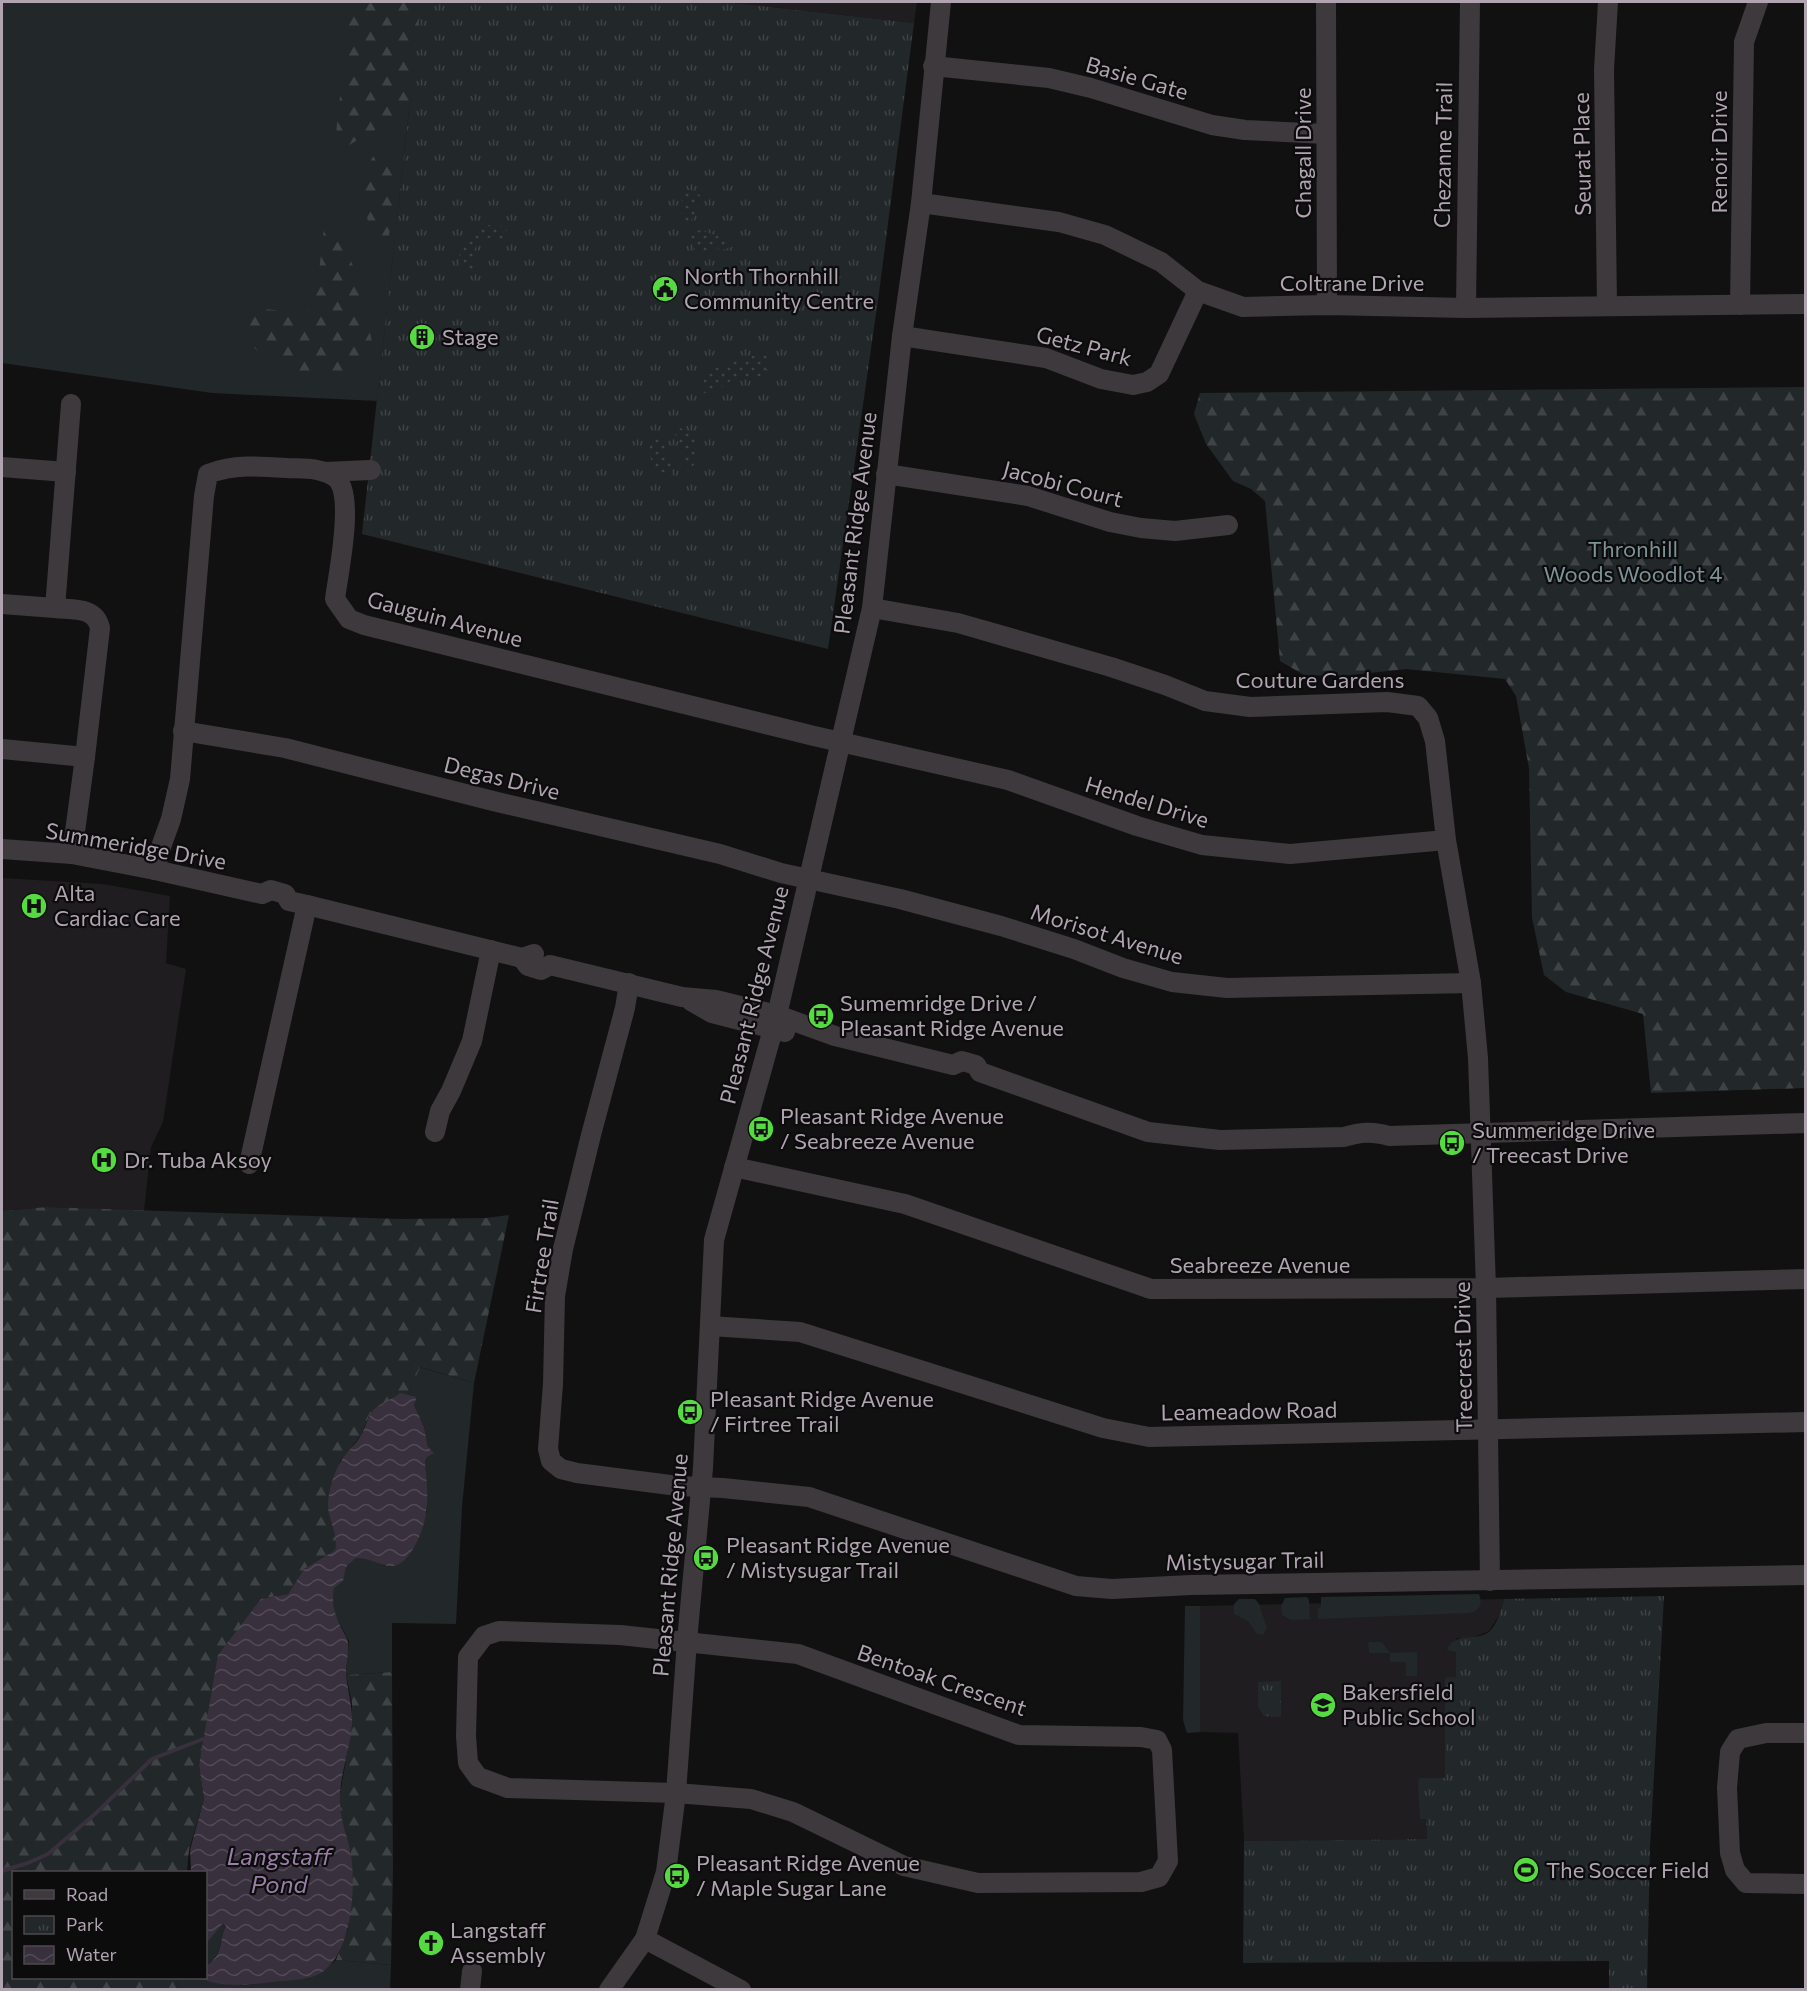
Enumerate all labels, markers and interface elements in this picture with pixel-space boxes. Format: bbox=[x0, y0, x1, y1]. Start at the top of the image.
street label: Basie Gate bbox=[1083, 50, 1191, 105]
street label: Chezanne Trail bbox=[1428, 82, 1457, 228]
street label: Chagall Drive bbox=[1289, 88, 1316, 219]
street label: Renoir Drive bbox=[1705, 90, 1732, 214]
street label: Seurat Place bbox=[1567, 92, 1596, 216]
place label: North Thornhill Community Centre bbox=[684, 262, 874, 314]
street label: Coltrane Drive bbox=[1280, 269, 1424, 296]
public building icon: North Thornhill Community Centre bbox=[650, 274, 680, 304]
street label: Getz Park bbox=[1033, 320, 1135, 371]
building icon: Stage bbox=[407, 322, 437, 352]
place label: Stage bbox=[442, 323, 499, 350]
street label: Pleasant Ridge Avenue bbox=[827, 410, 882, 636]
street label: Jacobi Court bbox=[1000, 455, 1126, 512]
park label: Thronhill Woods Woodlot 4 bbox=[1543, 535, 1723, 587]
street label: Gauguin Avenue bbox=[364, 585, 526, 652]
street label: Couture Gardens bbox=[1235, 666, 1405, 693]
street label: Degas Drive bbox=[441, 750, 563, 805]
street label: Hendel Drive bbox=[1082, 770, 1212, 833]
street label: Summeridge Drive bbox=[44, 816, 229, 875]
place label: Alta Cardiac Care bbox=[54, 879, 181, 931]
street label: Pleasant Ridge Avenue bbox=[713, 883, 794, 1107]
hospital icon: Alta Cardiac Care bbox=[19, 891, 49, 921]
street label: Morisot Avenue bbox=[1028, 897, 1187, 970]
place label: Sumemridge Drive / Pleasant Ridge Avenue bbox=[840, 989, 1064, 1041]
bus stop icon: Sumemridge Drive / Pleasant Ridge Avenue bbox=[806, 1001, 836, 1031]
place label: Pleasant Ridge Avenue / Seabreeze Avenue bbox=[780, 1102, 1004, 1154]
bus stop icon: Pleasant Ridge Avenue / Seabreeze Avenue bbox=[746, 1114, 776, 1144]
place label: Summeridge Drive / Treecast Drive bbox=[1472, 1116, 1655, 1168]
bus stop icon: Summeridge Drive / Treecast Drive bbox=[1437, 1128, 1467, 1158]
hospital icon: Dr. Tuba Aksoy bbox=[89, 1145, 119, 1175]
place label: Dr. Tuba Aksoy bbox=[124, 1146, 272, 1173]
street label: Firtree Trail bbox=[519, 1197, 564, 1315]
street label: Seabreeze Avenue bbox=[1170, 1251, 1350, 1278]
street label: Treecrest Drive bbox=[1448, 1281, 1477, 1433]
place label: Pleasant Ridge Avenue / Firtree Trail bbox=[710, 1385, 934, 1437]
street label: Leameadow Road bbox=[1160, 1395, 1338, 1426]
bus stop icon: Pleasant Ridge Avenue / Firtree Trail bbox=[675, 1397, 705, 1427]
street label: Pleasant Ridge Avenue bbox=[646, 1452, 693, 1678]
place label: Pleasant Ridge Avenue / Mistysugar Trail bbox=[726, 1531, 950, 1583]
bus stop icon: Pleasant Ridge Avenue / Mistysugar Trail bbox=[691, 1543, 721, 1573]
street label: Mistysugar Trail bbox=[1165, 1546, 1325, 1575]
street label: Bentoak Crescent bbox=[854, 1638, 1030, 1721]
place label: Bakersfield Public School bbox=[1342, 1678, 1476, 1730]
school or university icon: Bakersfield Public School bbox=[1308, 1690, 1338, 1720]
water label: Langstaff Pond bbox=[227, 1841, 334, 1898]
place label: Pleasant Ridge Avenue / Maple Sugar Lane bbox=[696, 1849, 920, 1901]
sports icon: The Soccer Field bbox=[1511, 1855, 1541, 1885]
place label: The Soccer Field bbox=[1546, 1856, 1709, 1883]
bus stop icon: Pleasant Ridge Avenue / Maple Sugar Lane bbox=[662, 1861, 692, 1891]
legend bbox=[12, 1871, 207, 1979]
text: Road bbox=[66, 1883, 108, 1905]
text: Park bbox=[66, 1913, 104, 1935]
place label: Langstaff Assembly bbox=[450, 1916, 546, 1968]
church icon: Langstaff Assembly bbox=[416, 1928, 446, 1958]
text: Water bbox=[66, 1943, 117, 1965]

